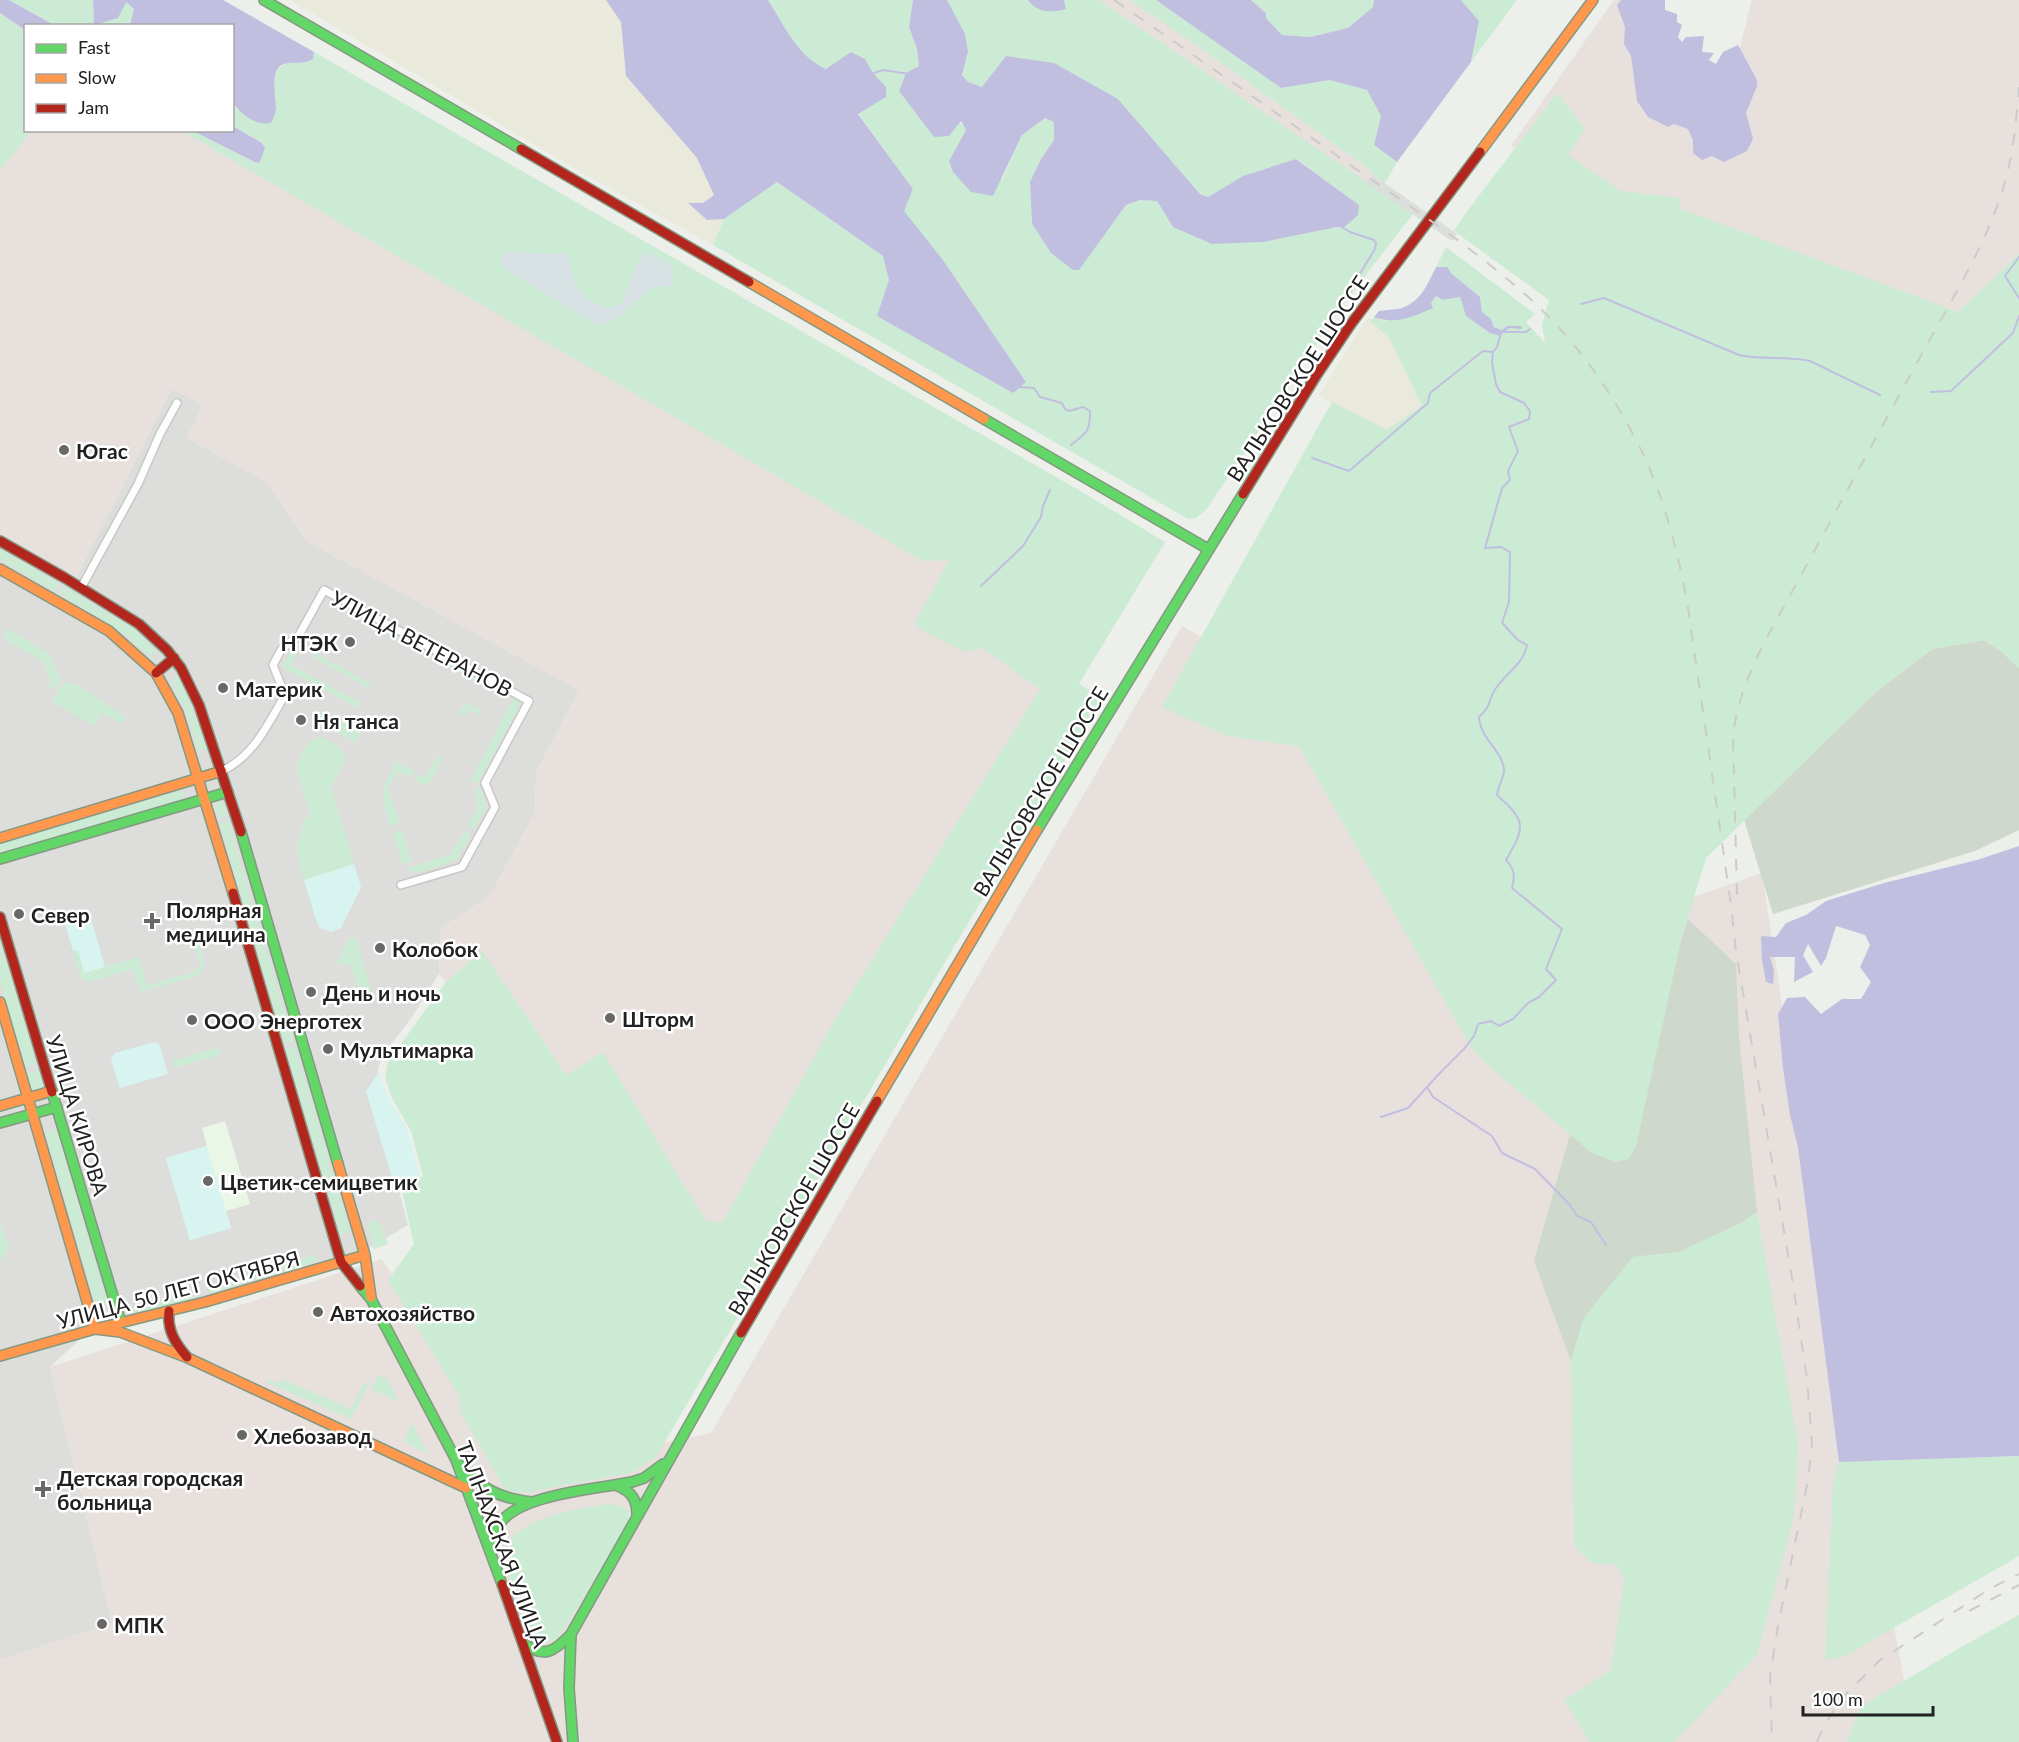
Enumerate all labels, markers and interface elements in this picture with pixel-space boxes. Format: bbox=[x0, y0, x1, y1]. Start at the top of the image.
legend bbox=[24, 24, 234, 132]
text: Fast bbox=[78, 36, 111, 58]
text: Slow bbox=[78, 66, 116, 88]
text: Jam bbox=[78, 96, 109, 118]
street label: ВАЛЬКОВСКОЕ ШОССЕ bbox=[1221, 270, 1373, 486]
place label: Югас bbox=[76, 438, 128, 463]
marker: Югас bbox=[57, 443, 71, 457]
street label: УЛИЦА ВЕТЕРАНОВ bbox=[327, 585, 517, 701]
place label: НТЭК bbox=[281, 630, 338, 655]
marker: НТЭК bbox=[343, 635, 357, 649]
place label: Материк bbox=[235, 676, 323, 701]
marker: Материк bbox=[216, 681, 230, 695]
street label: ВАЛЬКОВСКОЕ ШОССЕ bbox=[967, 681, 1113, 901]
place label: Ня танса bbox=[313, 708, 399, 733]
marker: Ня танса bbox=[294, 713, 308, 727]
place label: Полярная медицина bbox=[166, 897, 266, 946]
place label: Север bbox=[31, 902, 90, 927]
marker: Север bbox=[12, 907, 26, 921]
marker: Полярная медицина bbox=[143, 912, 161, 930]
place label: Колобок bbox=[392, 936, 479, 961]
marker: Колобок bbox=[373, 941, 387, 955]
place label: День и ночь bbox=[323, 980, 441, 1005]
marker: День и ночь bbox=[304, 985, 318, 999]
place label: Шторм bbox=[622, 1006, 694, 1031]
place label: ООО Энерготех bbox=[204, 1008, 362, 1033]
marker: Шторм bbox=[603, 1011, 617, 1025]
marker: ООО Энерготех bbox=[185, 1013, 199, 1027]
street label: УЛИЦА КИРОВА bbox=[42, 1032, 114, 1199]
place label: Мультимарка bbox=[340, 1037, 474, 1062]
marker: Мультимарка bbox=[321, 1042, 335, 1056]
street label: ВАЛЬКОВСКОЕ ШОССЕ bbox=[722, 1099, 864, 1319]
place label: Цветик-семицветик bbox=[220, 1169, 418, 1194]
marker: Цветик-семицветик bbox=[201, 1174, 215, 1188]
street label: УЛИЦА 50 ЛЕТ ОКТЯБРЯ bbox=[54, 1245, 302, 1333]
place label: Автохозяйство bbox=[329, 1300, 475, 1325]
marker: Автохозяйство bbox=[311, 1305, 325, 1319]
place label: Хлебозавод bbox=[254, 1423, 372, 1448]
marker: Хлебозавод bbox=[235, 1428, 249, 1442]
street label: ТАЛНАХСКАЯ УЛИЦА bbox=[452, 1437, 554, 1652]
place label: Детская городская больница bbox=[57, 1465, 243, 1514]
marker: Детская городская больница bbox=[34, 1480, 52, 1498]
place label: МПК bbox=[114, 1612, 165, 1637]
marker: МПК bbox=[95, 1617, 109, 1631]
scale bar bbox=[1803, 1679, 1934, 1717]
text: 100 m bbox=[1812, 1688, 1863, 1710]

